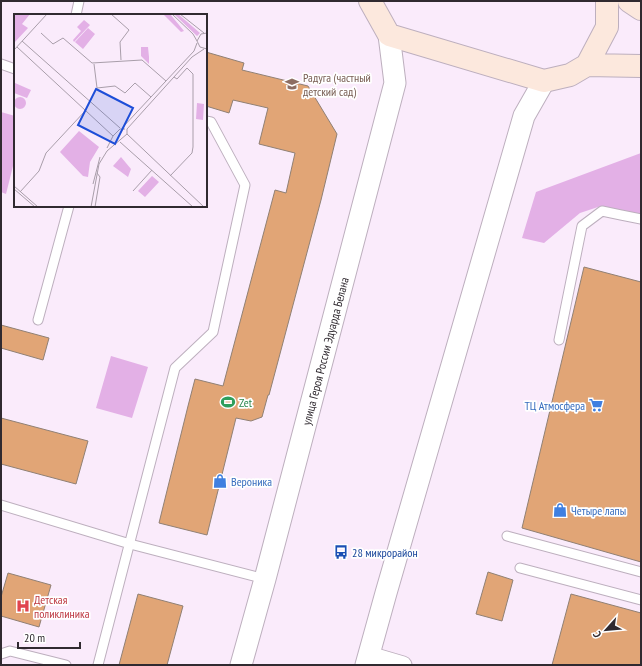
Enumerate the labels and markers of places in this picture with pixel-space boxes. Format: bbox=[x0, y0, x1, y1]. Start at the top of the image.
place label: Радуга (частный детский сад) bbox=[303, 70, 371, 99]
school or university icon: Радуга (частный детский сад) bbox=[284, 76, 300, 92]
sports icon: Zet bbox=[220, 394, 236, 410]
place label: Zet bbox=[239, 395, 253, 410]
supermarket icon: ТЦ Атмосфера bbox=[588, 397, 604, 413]
place label: ТЦ Атмосфера bbox=[524, 398, 585, 413]
shop icon: Вероника bbox=[212, 473, 228, 489]
place label: Вероника bbox=[231, 474, 272, 489]
shop icon: Четыре лапы bbox=[552, 502, 568, 518]
place label: Четыре лапы bbox=[571, 503, 626, 518]
bus stop icon: 28 микрорайон bbox=[333, 544, 349, 560]
place label: 28 микрорайон bbox=[352, 545, 418, 560]
place label: Детская поликлиника bbox=[34, 592, 90, 621]
hospital icon: Детская поликлиника bbox=[15, 598, 31, 614]

